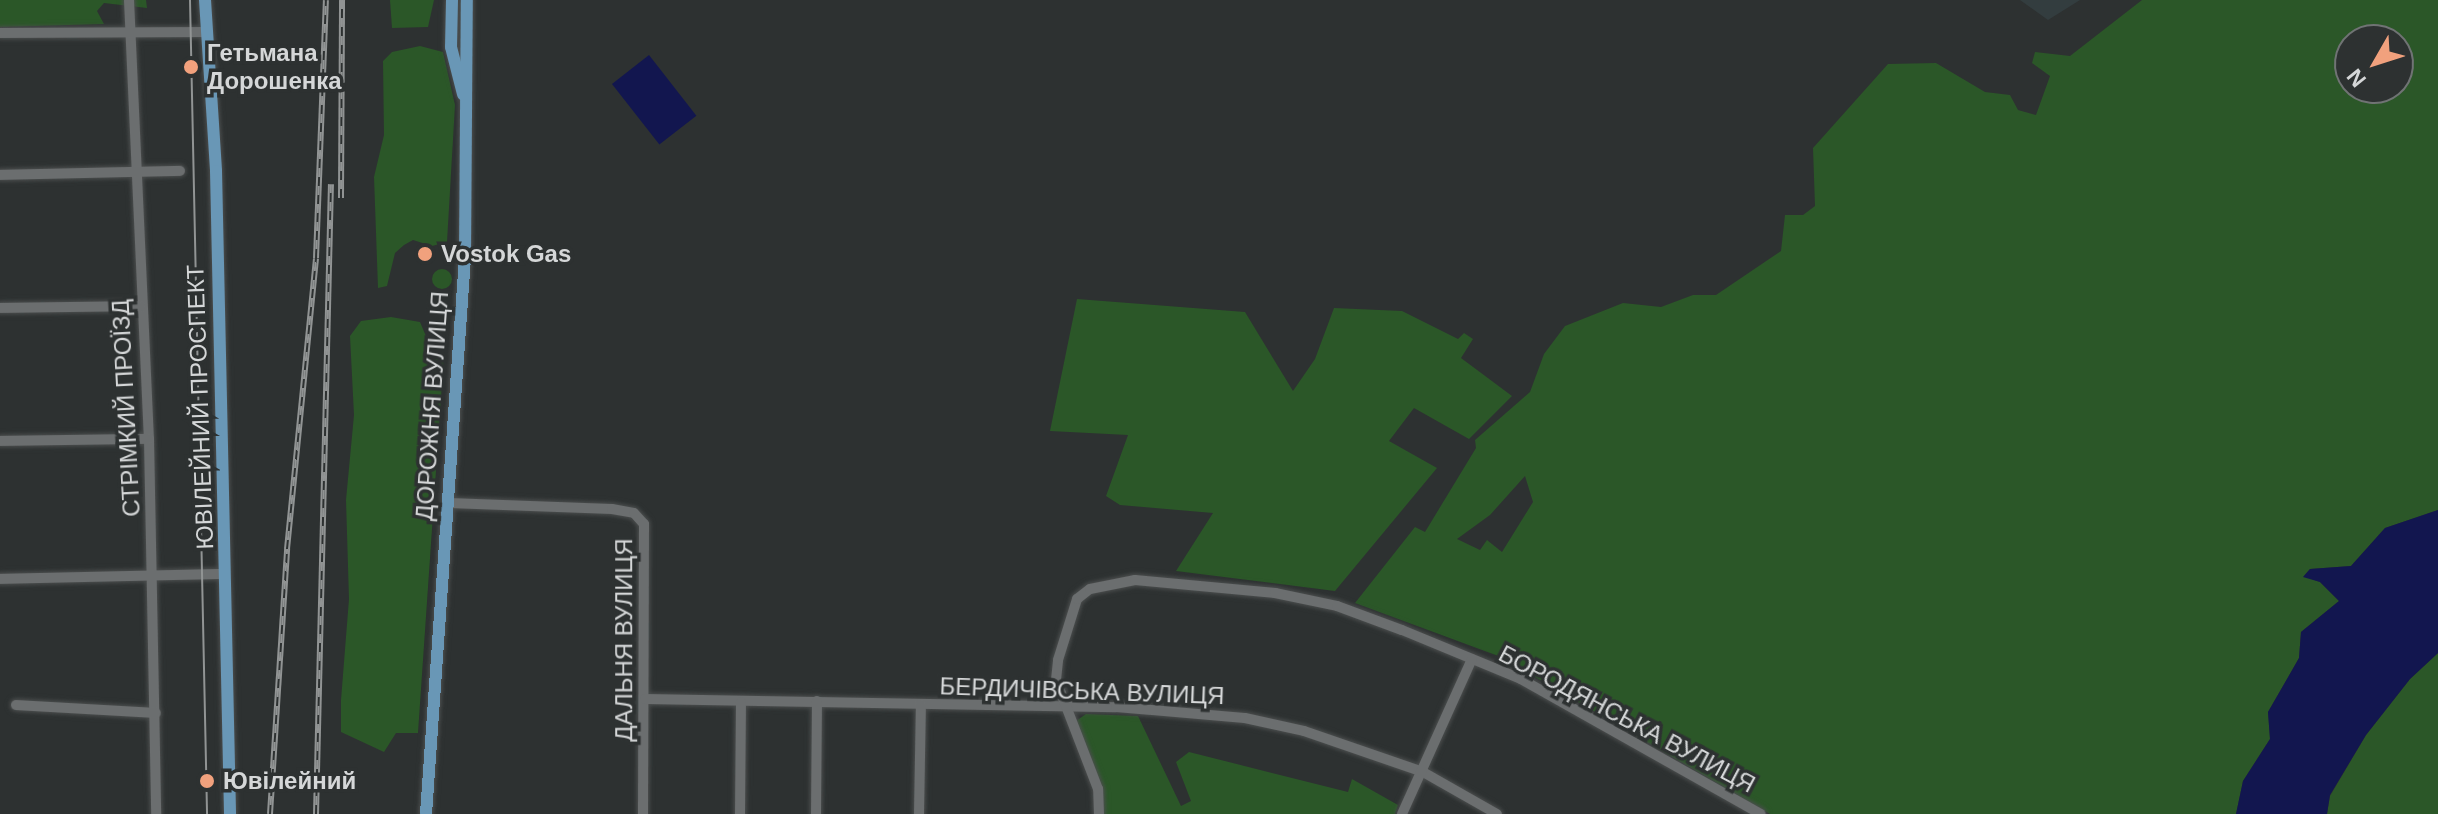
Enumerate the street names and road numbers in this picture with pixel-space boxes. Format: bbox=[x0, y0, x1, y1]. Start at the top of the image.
street label: ЮВІЛЕЙНИЙ ПРОСПЕКТ bbox=[181, 264, 219, 550]
street label: ДОРОЖНЯ ВУЛИЦЯ bbox=[410, 290, 454, 522]
street label: СТРІМКИЙ ПРОЇЗД bbox=[106, 298, 146, 518]
street label: ДАЛЬНЯ ВУЛИЦЯ bbox=[610, 538, 638, 742]
street label: БОРОДЯНСЬКА ВУЛИЦЯ bbox=[1494, 639, 1760, 799]
street label: БЕРДИЧІВСЬКА ВУЛИЦЯ bbox=[939, 672, 1225, 710]

